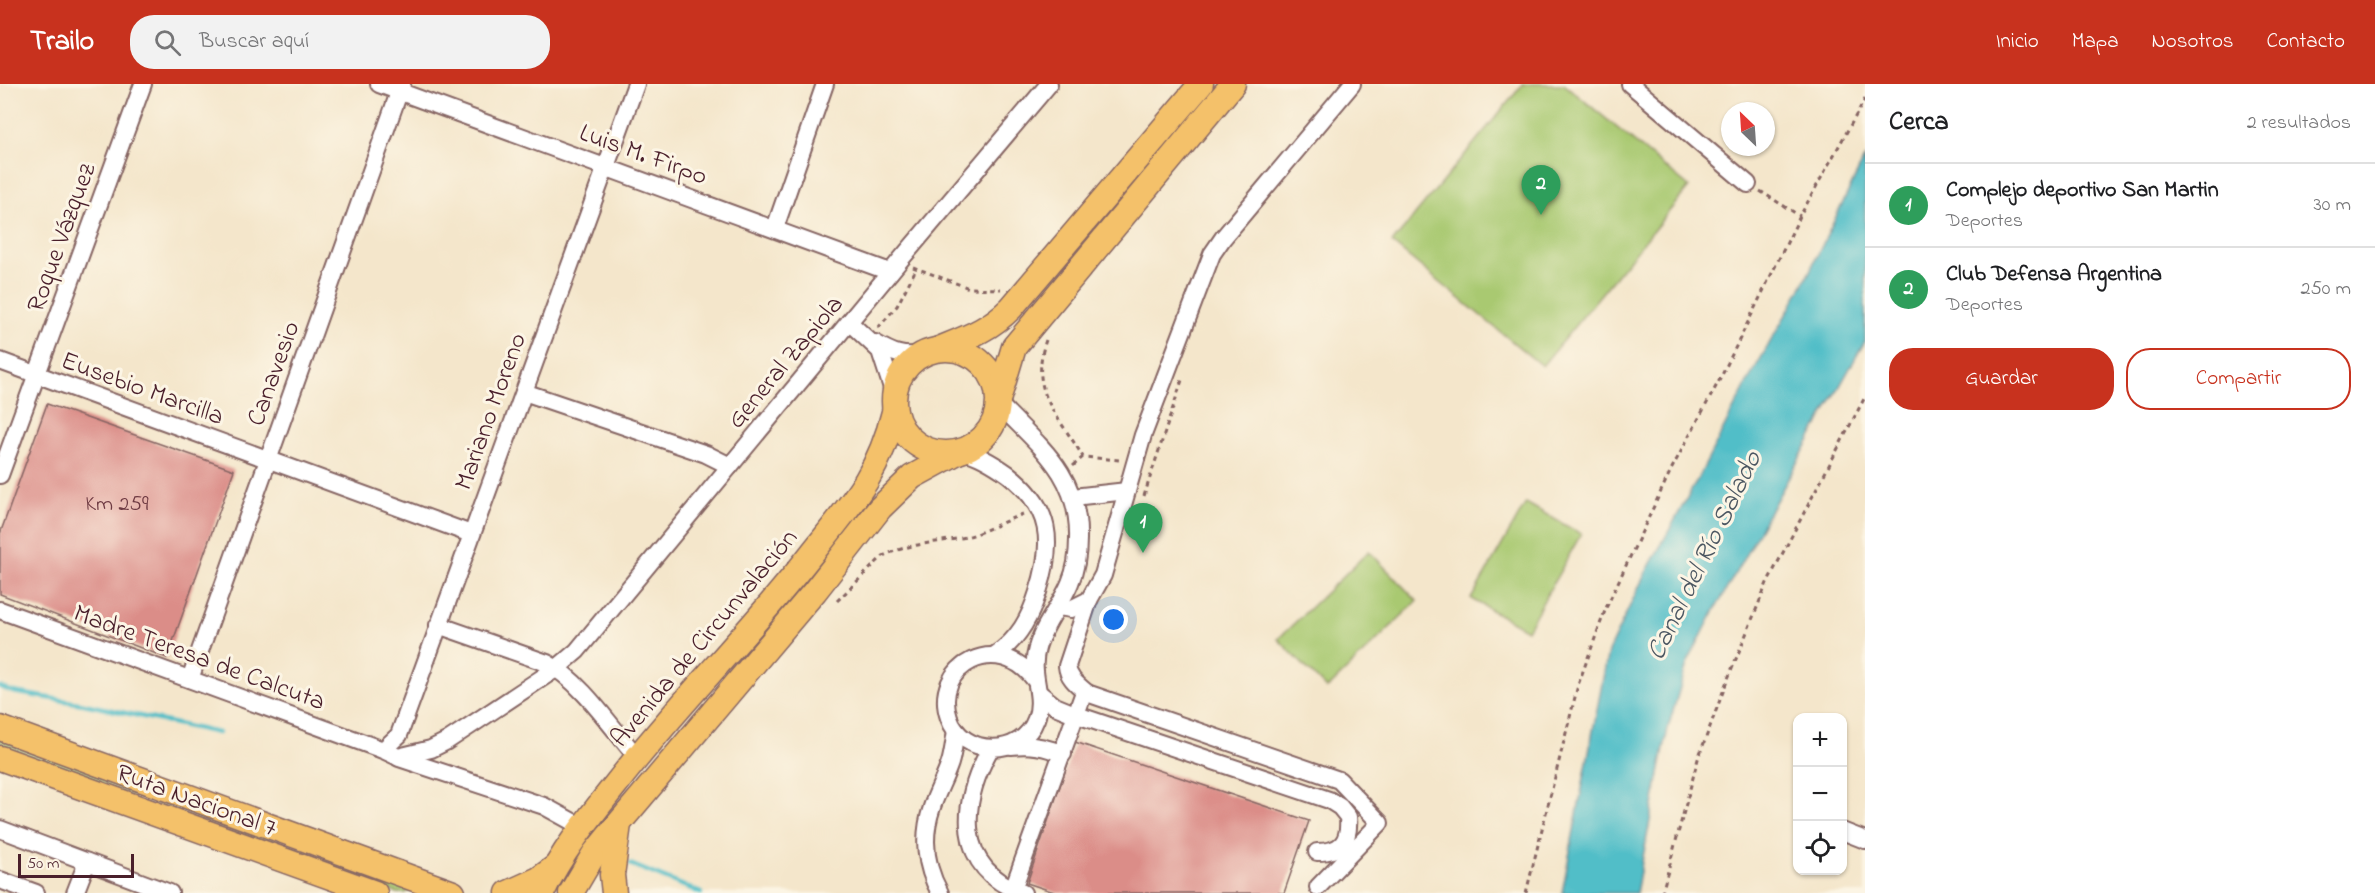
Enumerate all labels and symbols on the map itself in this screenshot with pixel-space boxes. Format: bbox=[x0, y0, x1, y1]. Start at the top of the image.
north arrow bbox=[1721, 102, 1775, 156]
street label: Luis M. Firpo bbox=[574, 115, 712, 197]
street label: Roque Vázquez bbox=[18, 158, 107, 318]
pin: 2 bbox=[1522, 166, 1560, 215]
street label: General Zapiola bbox=[719, 288, 854, 438]
street label: Canavesio bbox=[238, 316, 311, 432]
street label: Mariano Moreno bbox=[446, 328, 538, 496]
street label: Eusebio Marcilla bbox=[55, 343, 229, 437]
water label: Canal del Río Salado bbox=[1638, 444, 1773, 667]
house number: Km 259 bbox=[85, 489, 149, 521]
pin: 1 bbox=[1124, 504, 1162, 553]
street label: Avenida de Circunvalación bbox=[602, 521, 808, 757]
street label: Madre Teresa de Calcuta bbox=[68, 596, 330, 722]
your location bbox=[1099, 605, 1128, 634]
street label: Ruta Nacional 7 bbox=[110, 755, 282, 849]
scale bar bbox=[18, 851, 134, 878]

